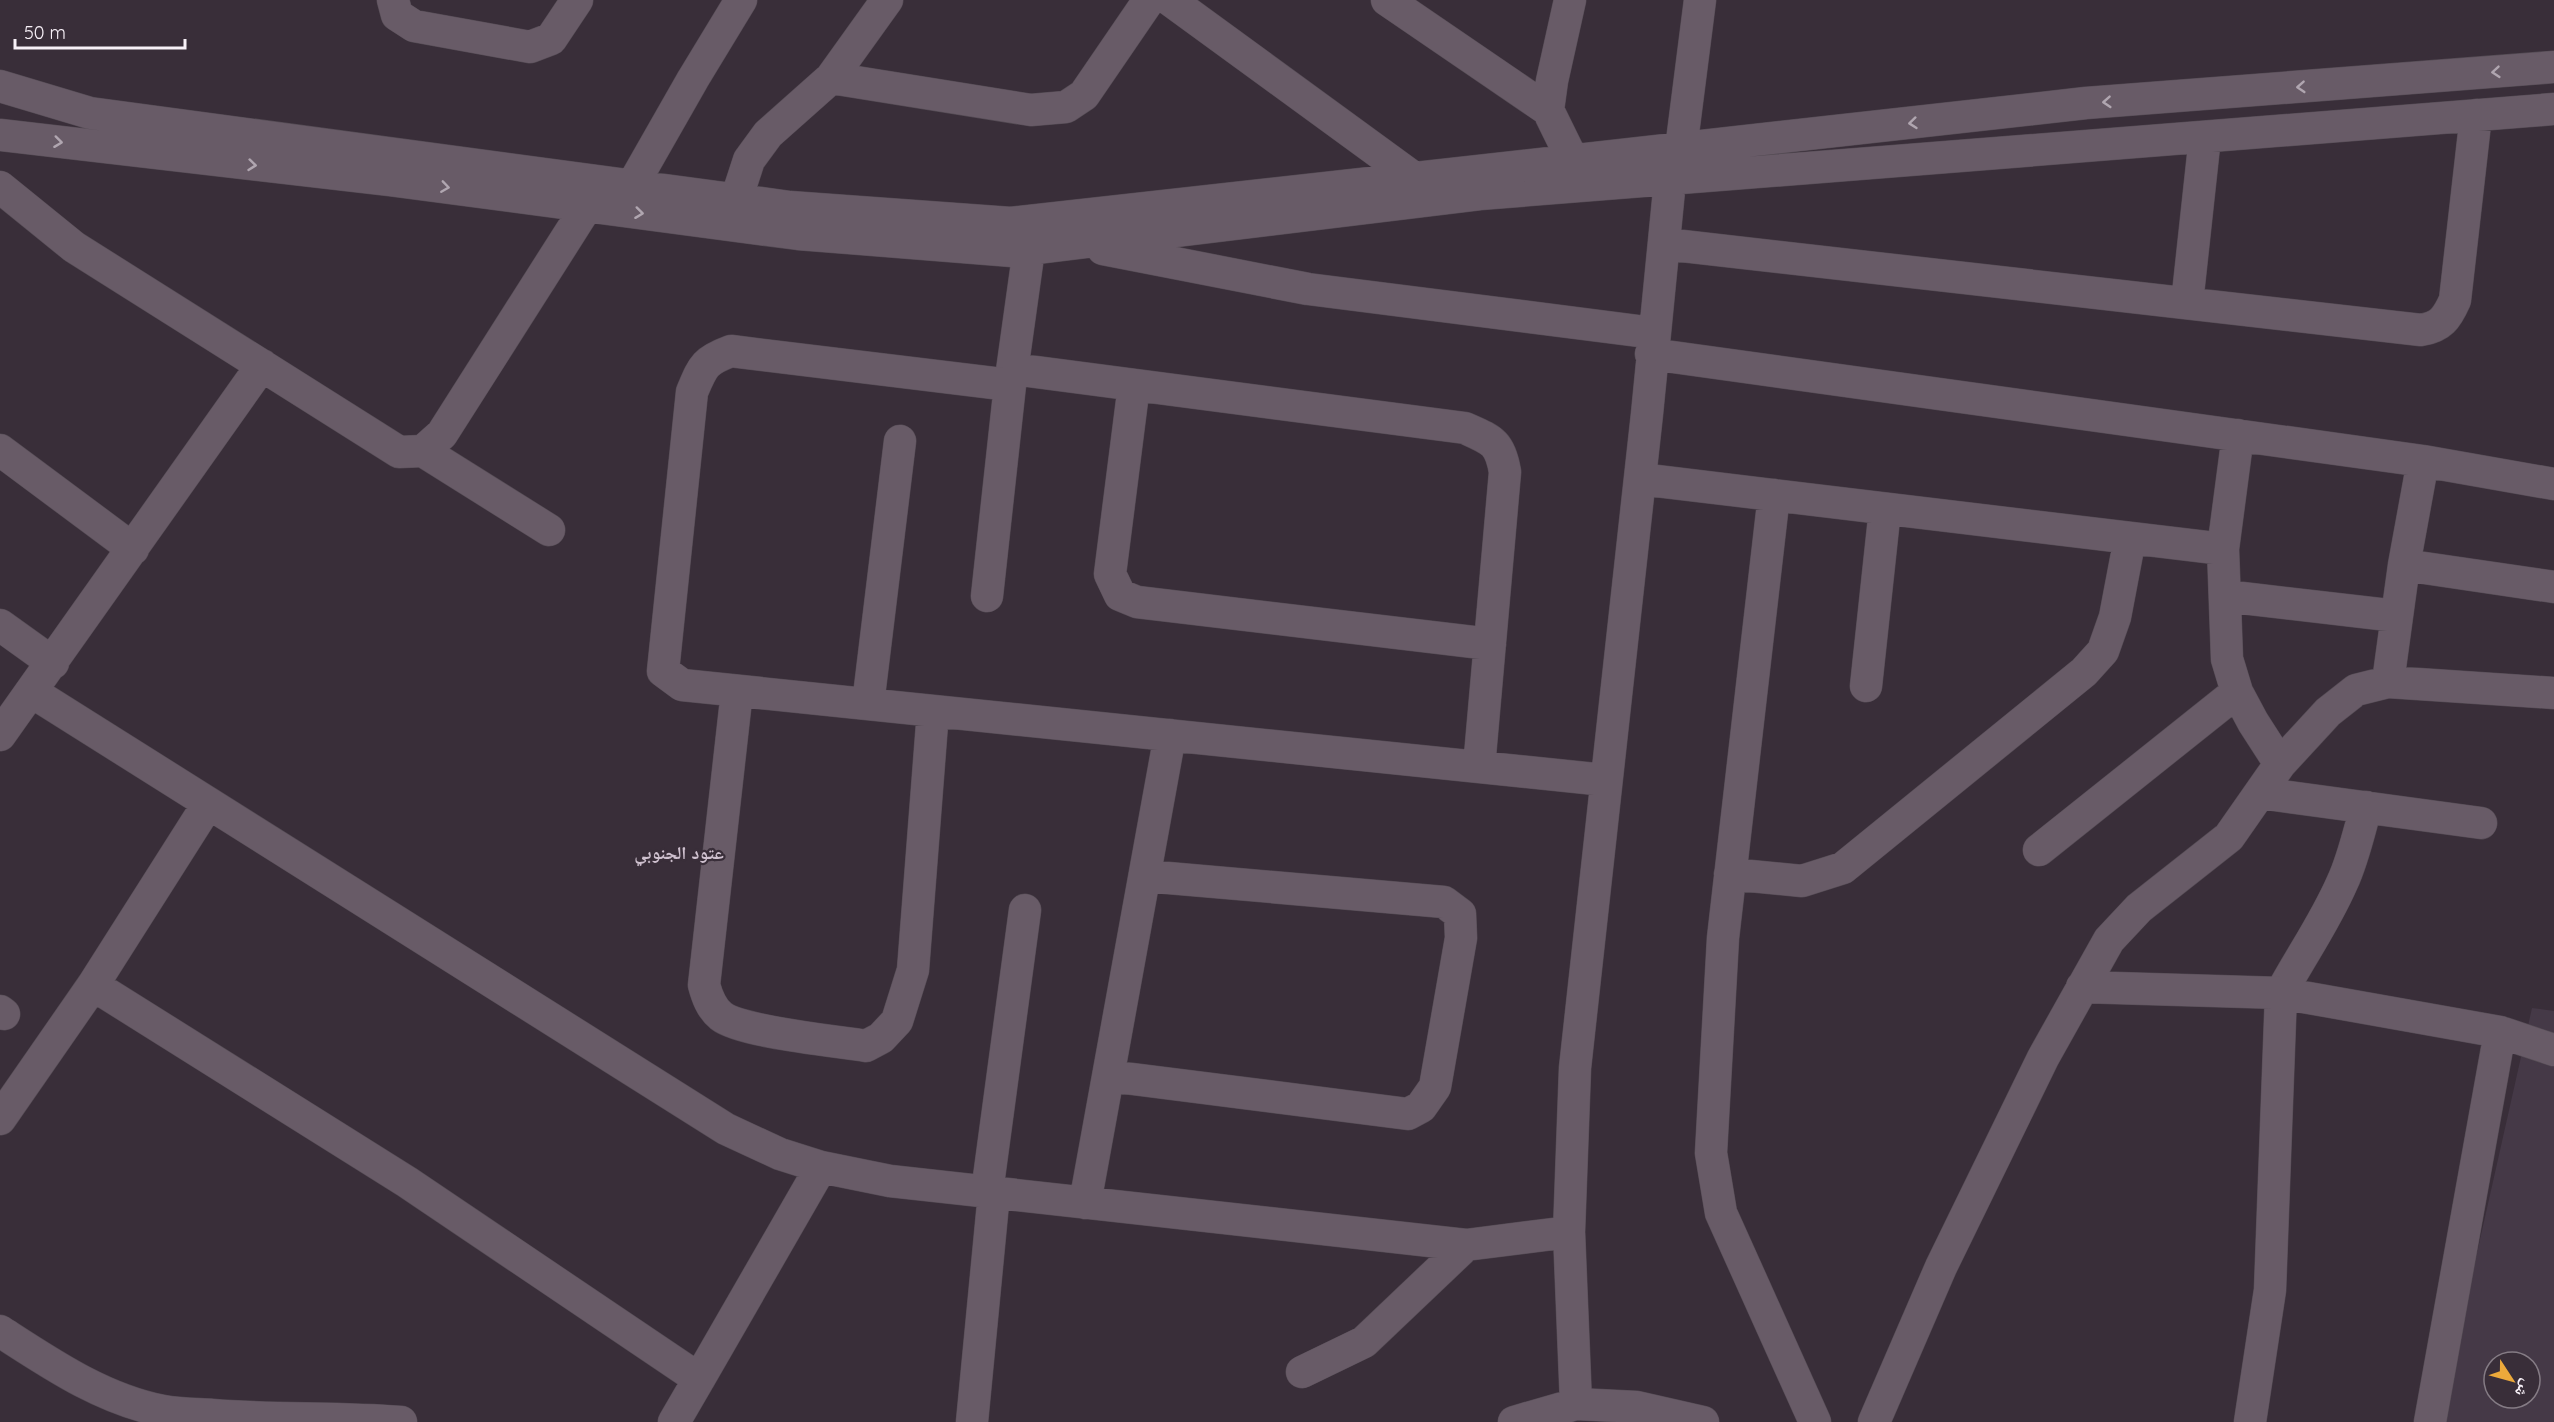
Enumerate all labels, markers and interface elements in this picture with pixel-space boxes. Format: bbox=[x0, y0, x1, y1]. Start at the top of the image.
scale bar bbox=[15, 12, 184, 50]
text: 50 m bbox=[24, 21, 66, 44]
one-way arrow bbox=[2491, 65, 2500, 78]
one-way arrow bbox=[2297, 80, 2306, 93]
one-way arrow bbox=[2102, 95, 2111, 108]
one-way arrow bbox=[1908, 116, 1918, 128]
one-way arrow bbox=[54, 136, 63, 148]
one-way arrow bbox=[247, 158, 256, 171]
one-way arrow bbox=[441, 181, 450, 193]
one-way arrow bbox=[634, 206, 643, 218]
district label: عتود الجنوبي bbox=[634, 841, 724, 867]
north arrow bbox=[2482, 1350, 2542, 1410]
text: ش bbox=[2511, 1376, 2537, 1402]

